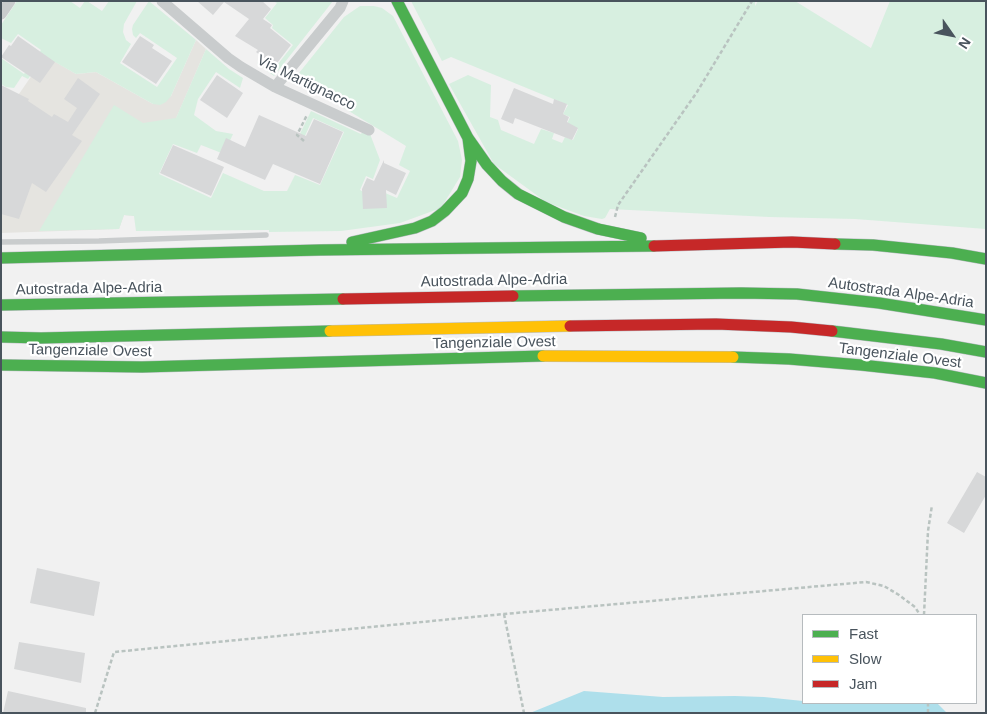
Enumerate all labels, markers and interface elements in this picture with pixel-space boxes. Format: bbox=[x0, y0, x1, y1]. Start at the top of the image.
north arrow bbox=[927, 10, 977, 60]
text: N bbox=[955, 35, 974, 52]
street label: Via Martignacco bbox=[254, 51, 358, 115]
street label: Autostrada Alpe-Adria bbox=[420, 271, 568, 291]
street label: Autostrada Alpe-Adria bbox=[827, 274, 975, 312]
street label: Autostrada Alpe-Adria bbox=[15, 279, 163, 299]
street label: Tangenziale Ovest bbox=[432, 333, 556, 353]
street label: Tangenziale Ovest bbox=[838, 340, 962, 372]
street label: Tangenziale Ovest bbox=[28, 341, 152, 361]
legend bbox=[802, 614, 977, 704]
text: Fast bbox=[849, 625, 878, 642]
text: Slow bbox=[849, 650, 882, 667]
text: Jam bbox=[849, 675, 877, 692]

